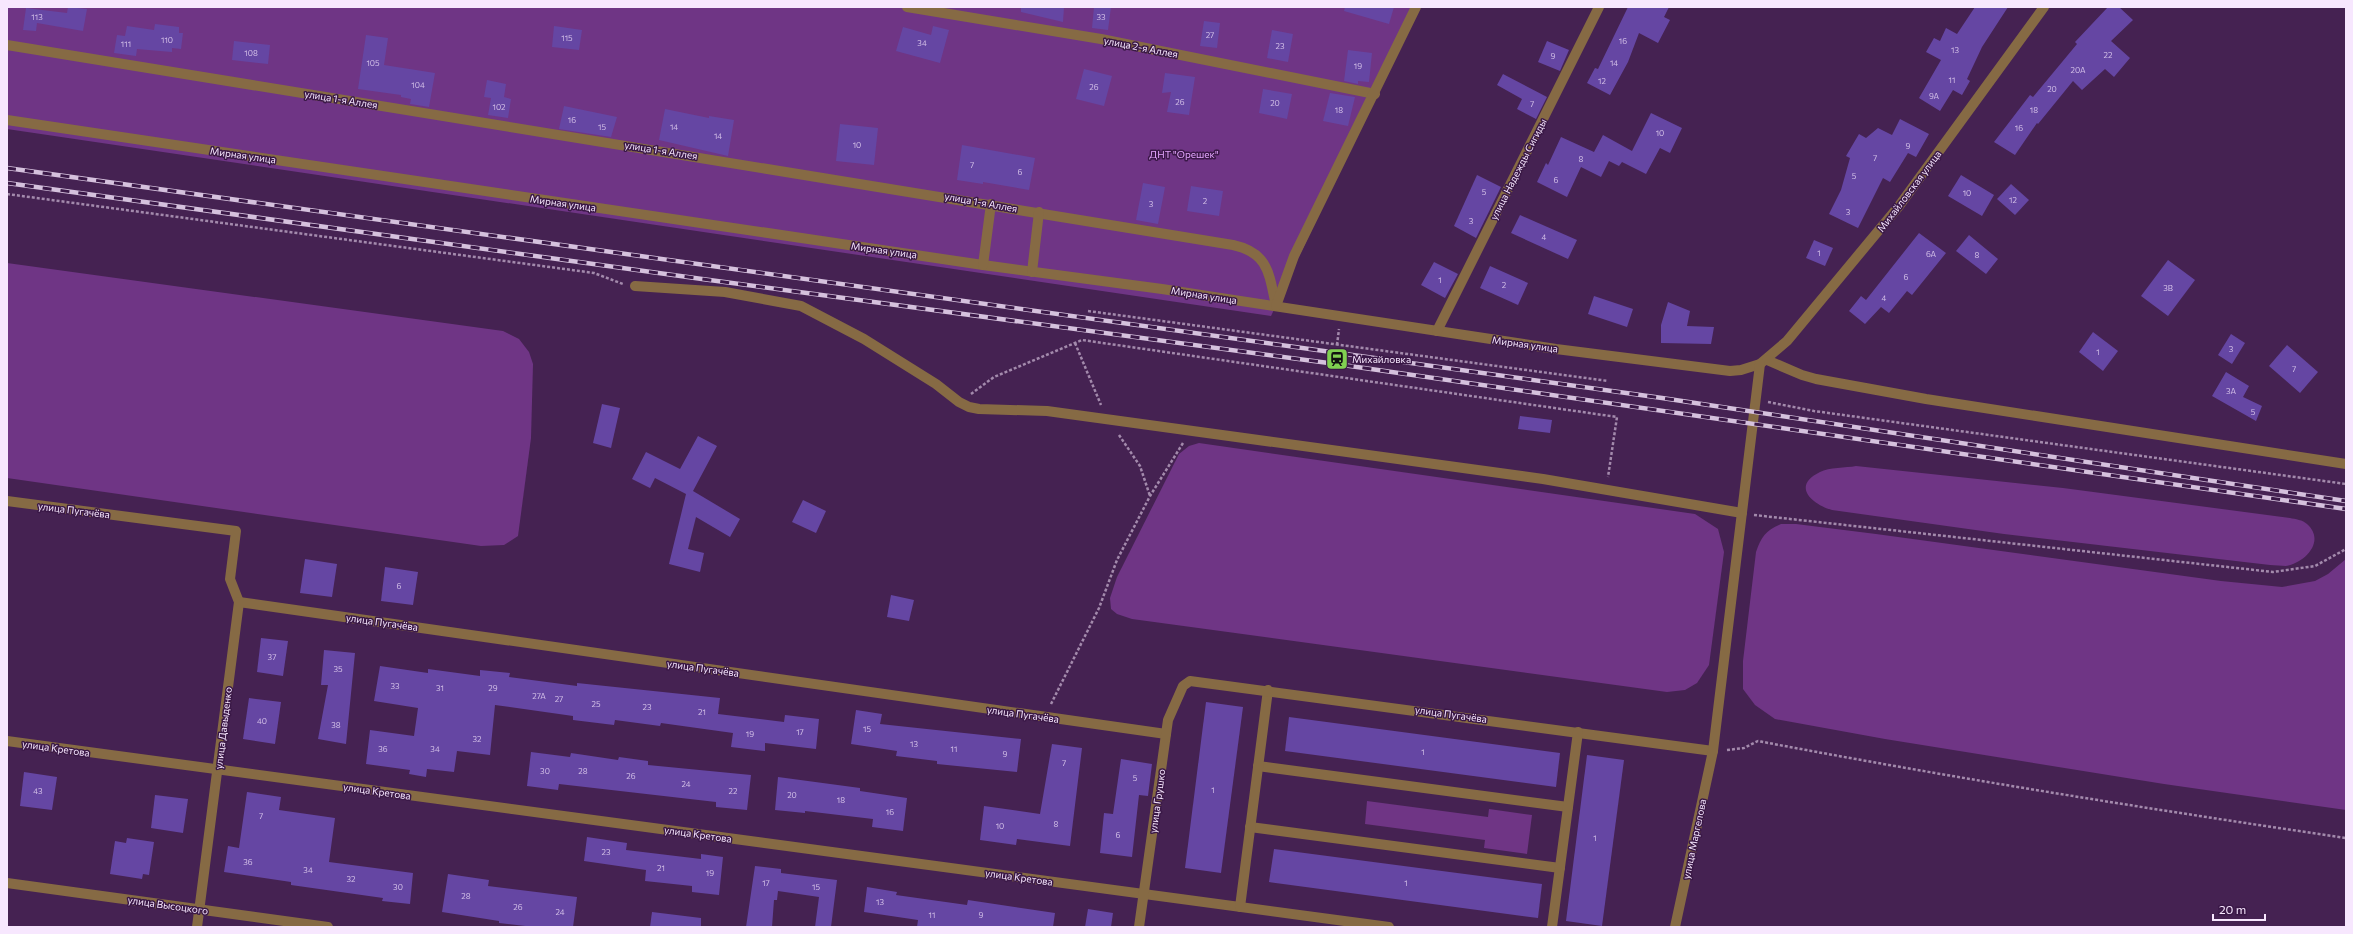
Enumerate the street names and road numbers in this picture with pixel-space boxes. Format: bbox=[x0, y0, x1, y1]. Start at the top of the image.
street label: улица 2-я Аллея bbox=[1103, 34, 1179, 60]
street label: улица 1-я Аллея bbox=[304, 87, 378, 111]
street label: улица Надежды Сигиды bbox=[1487, 116, 1549, 222]
street label: улица 1-я Аллея bbox=[624, 138, 698, 162]
street label: Мирная улица bbox=[209, 144, 277, 166]
street label: Михайловская улица bbox=[1875, 148, 1943, 234]
street label: улица 1-я Аллея bbox=[944, 190, 1018, 214]
street label: Мирная улица bbox=[529, 192, 597, 214]
street label: Мирная улица bbox=[850, 239, 918, 261]
street label: Мирная улица bbox=[1170, 284, 1238, 306]
street label: Мирная улица bbox=[1491, 333, 1559, 355]
street label: улица Пугачёва bbox=[37, 500, 111, 520]
street label: улица Пугачёва bbox=[345, 611, 419, 633]
street label: улица Пугачёва bbox=[666, 657, 740, 679]
street label: улица Давыденко bbox=[212, 686, 234, 770]
street label: улица Пугачёва bbox=[986, 703, 1060, 725]
street label: улица Пугачёва bbox=[1414, 703, 1488, 725]
street label: улица Кретова bbox=[21, 737, 91, 759]
street label: улица Грушко bbox=[1147, 768, 1167, 834]
street label: улица Кретова bbox=[342, 780, 412, 802]
street label: улица Маргелова bbox=[1680, 798, 1708, 880]
street label: улица Кретова bbox=[663, 823, 733, 845]
street label: улица Кретова bbox=[984, 866, 1054, 888]
street label: улица Высоцкого bbox=[127, 893, 209, 917]

